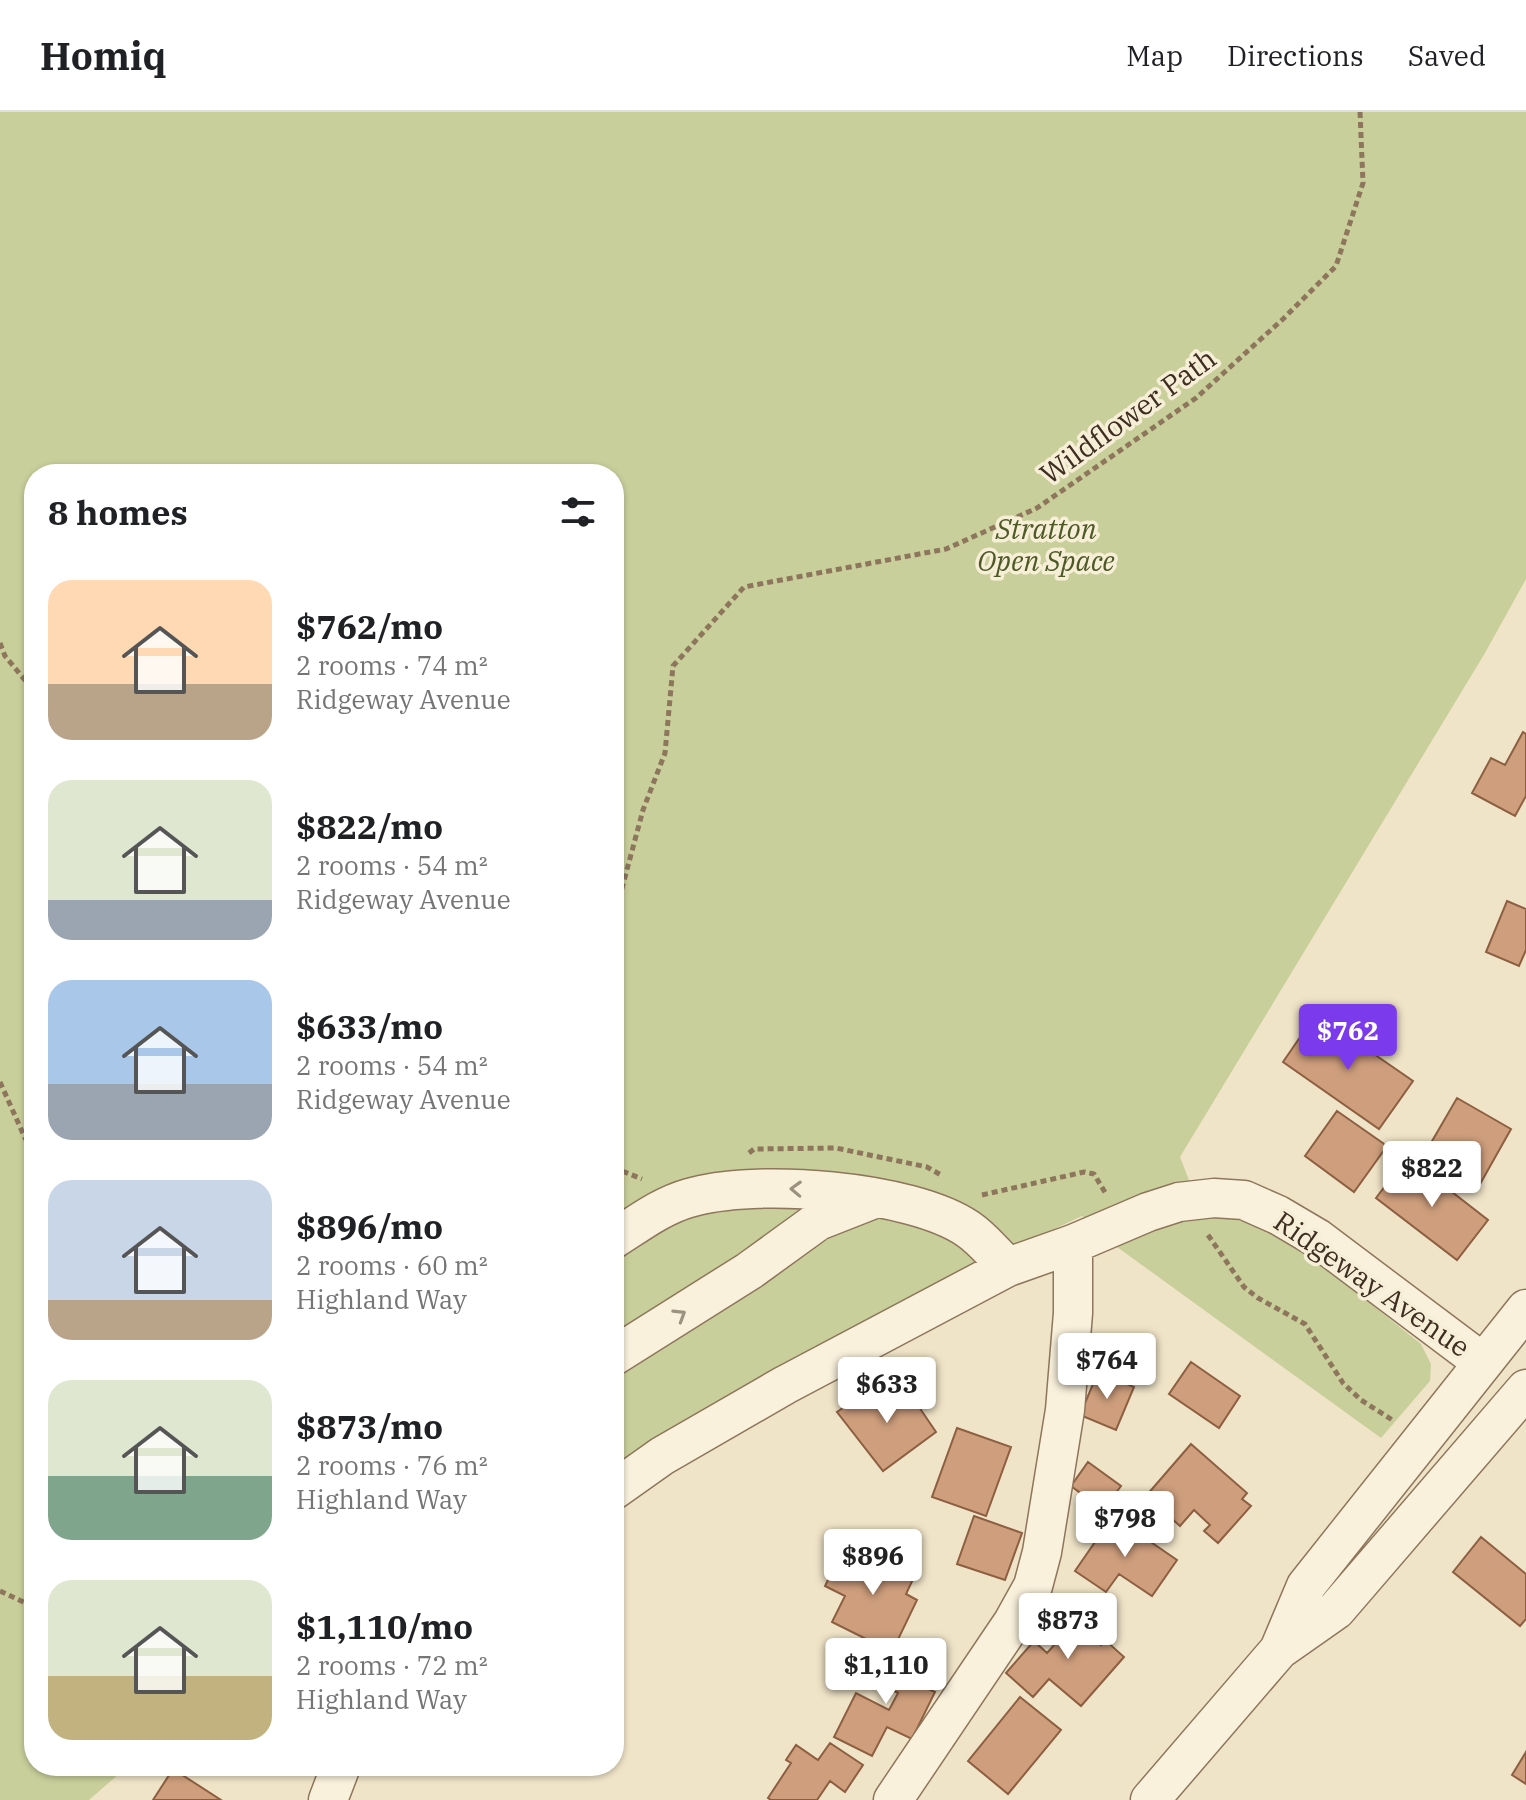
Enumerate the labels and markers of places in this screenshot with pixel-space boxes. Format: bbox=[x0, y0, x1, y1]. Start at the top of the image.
pin: $762 bbox=[1301, 1004, 1395, 1072]
pin: $822 bbox=[1385, 1141, 1479, 1209]
pin: $764 bbox=[1060, 1333, 1154, 1401]
pin: $633 bbox=[840, 1357, 934, 1425]
pin: $798 bbox=[1078, 1491, 1172, 1559]
pin: $896 bbox=[826, 1529, 920, 1597]
pin: $873 bbox=[1021, 1593, 1115, 1661]
pin: $1,110 bbox=[821, 1638, 951, 1706]

